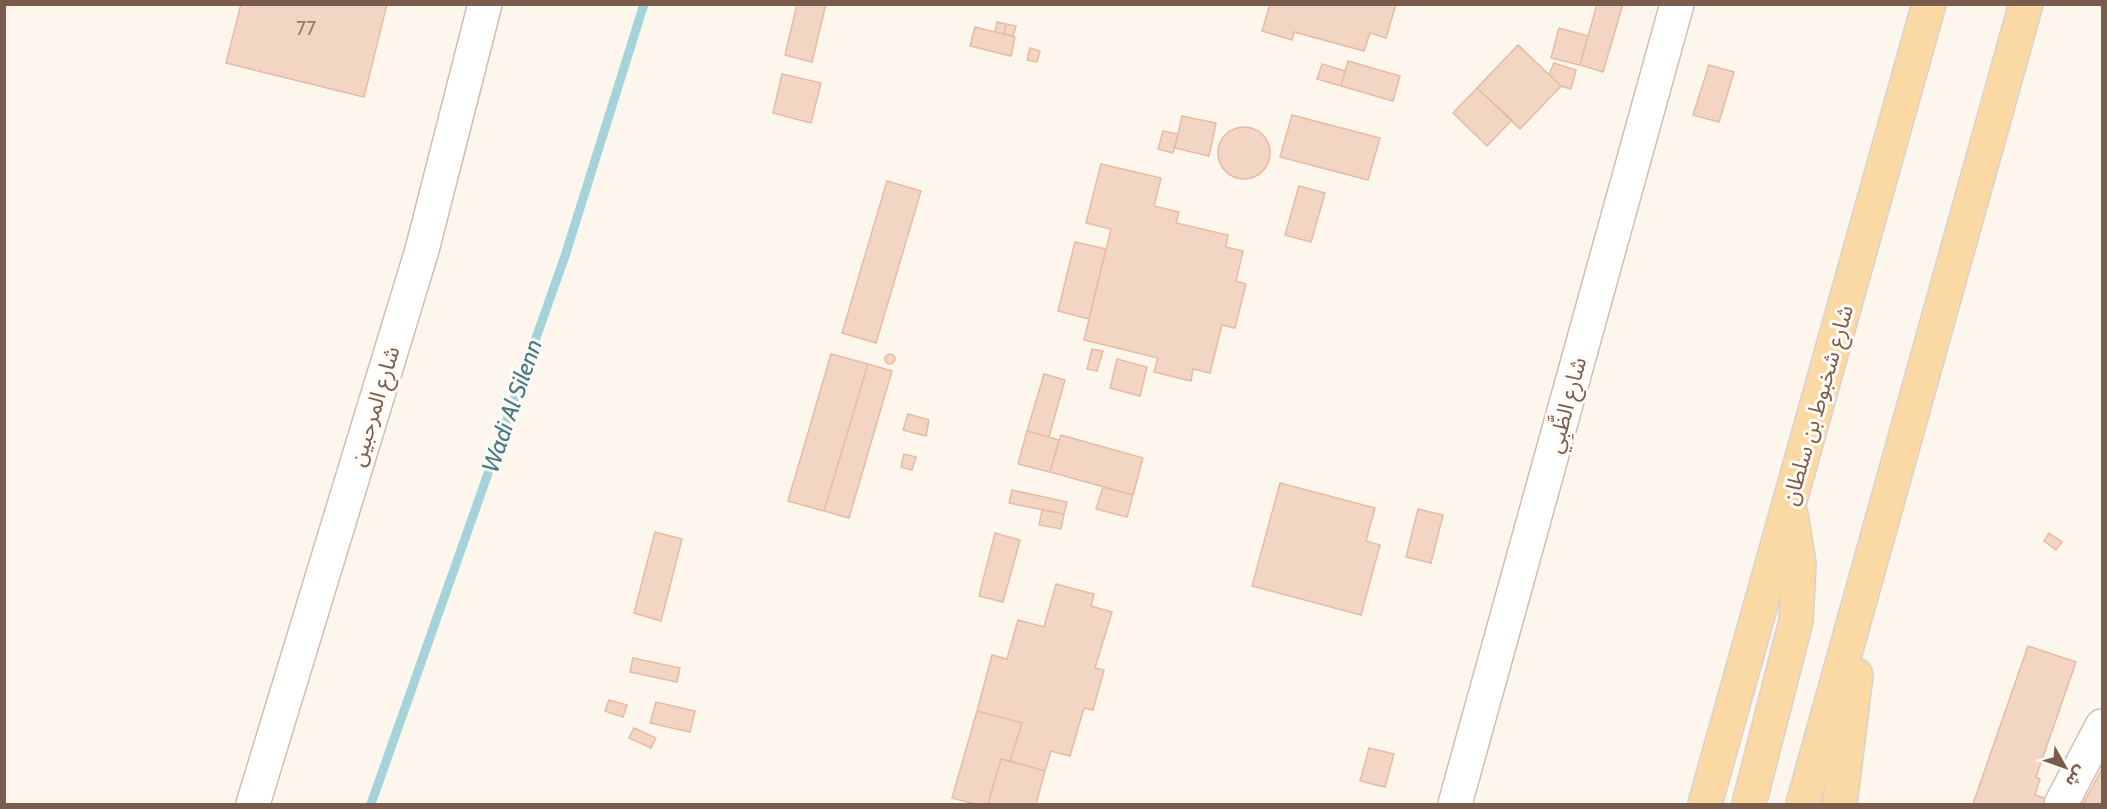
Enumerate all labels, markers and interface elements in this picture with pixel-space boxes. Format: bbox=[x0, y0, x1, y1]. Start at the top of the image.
house number: 77 bbox=[296, 16, 316, 40]
street label: شارع شخبوط بن سلطان bbox=[1776, 302, 1862, 509]
water label: Wadi Al Silenn bbox=[475, 335, 548, 476]
street label: شارع المرحبين bbox=[343, 343, 408, 470]
street label: شارع الظَّبِي bbox=[1539, 354, 1595, 457]
north arrow bbox=[2035, 737, 2095, 797]
text: ش bbox=[2062, 762, 2090, 791]

